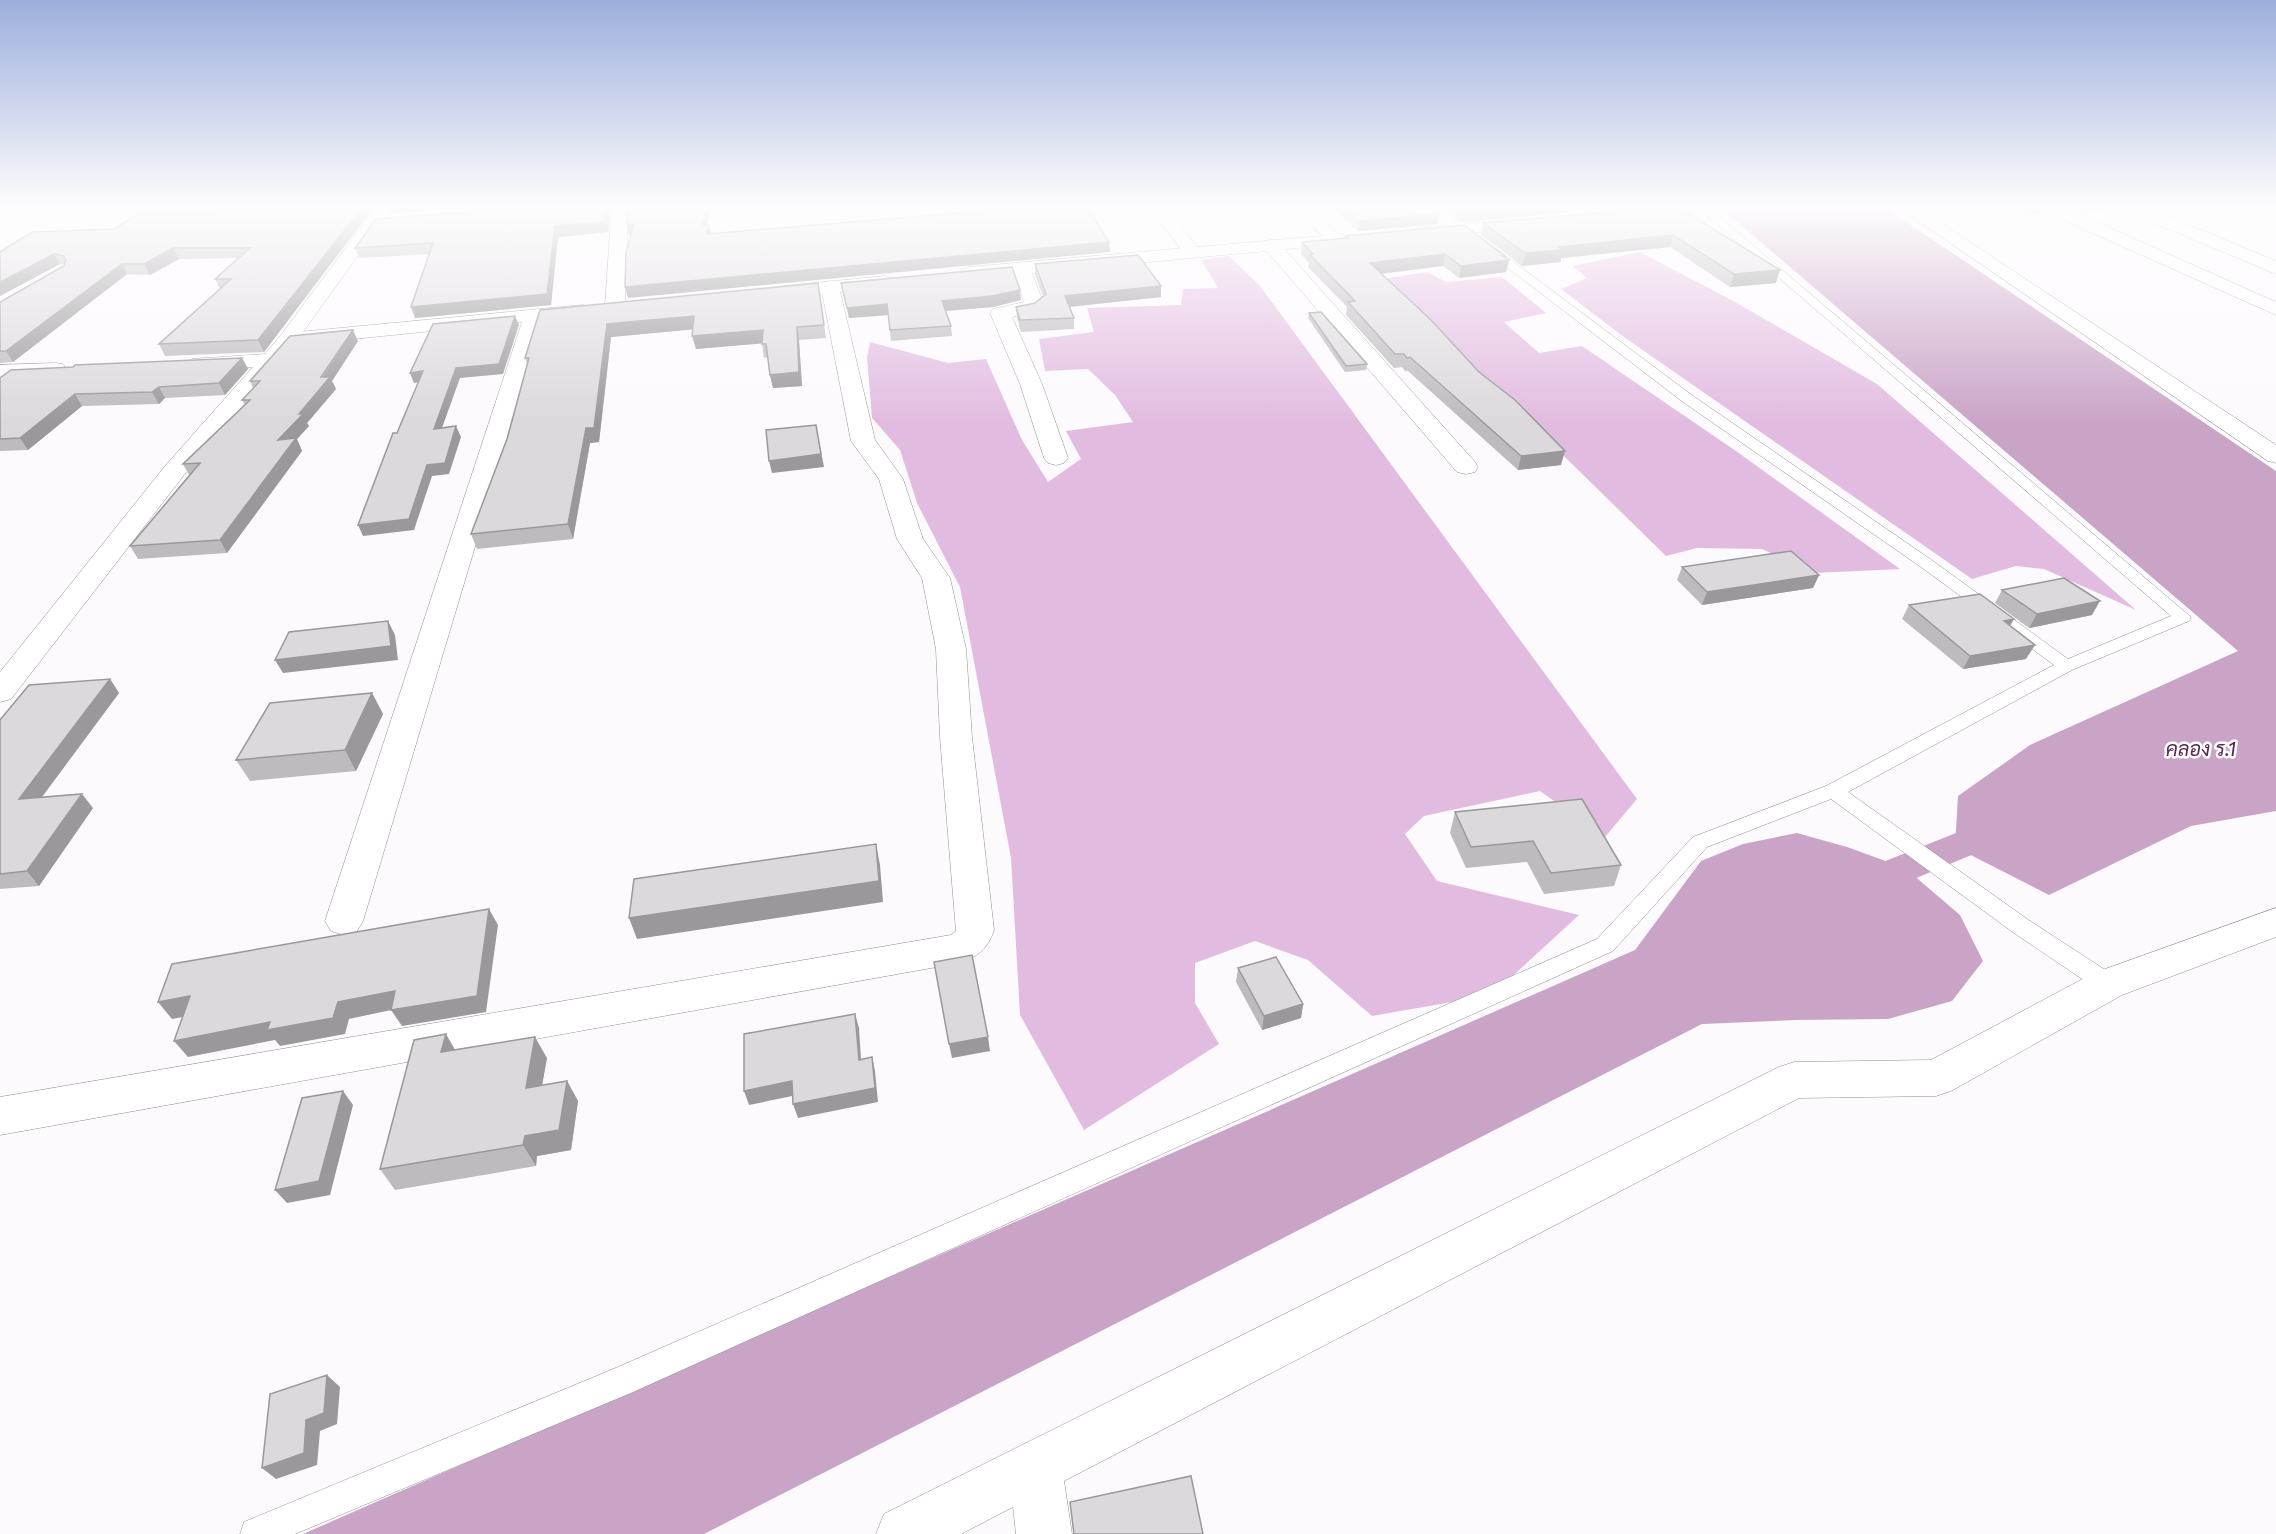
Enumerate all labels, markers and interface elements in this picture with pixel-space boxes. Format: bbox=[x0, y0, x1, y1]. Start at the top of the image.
water label: คลอง ร.1 bbox=[2166, 737, 2236, 761]

